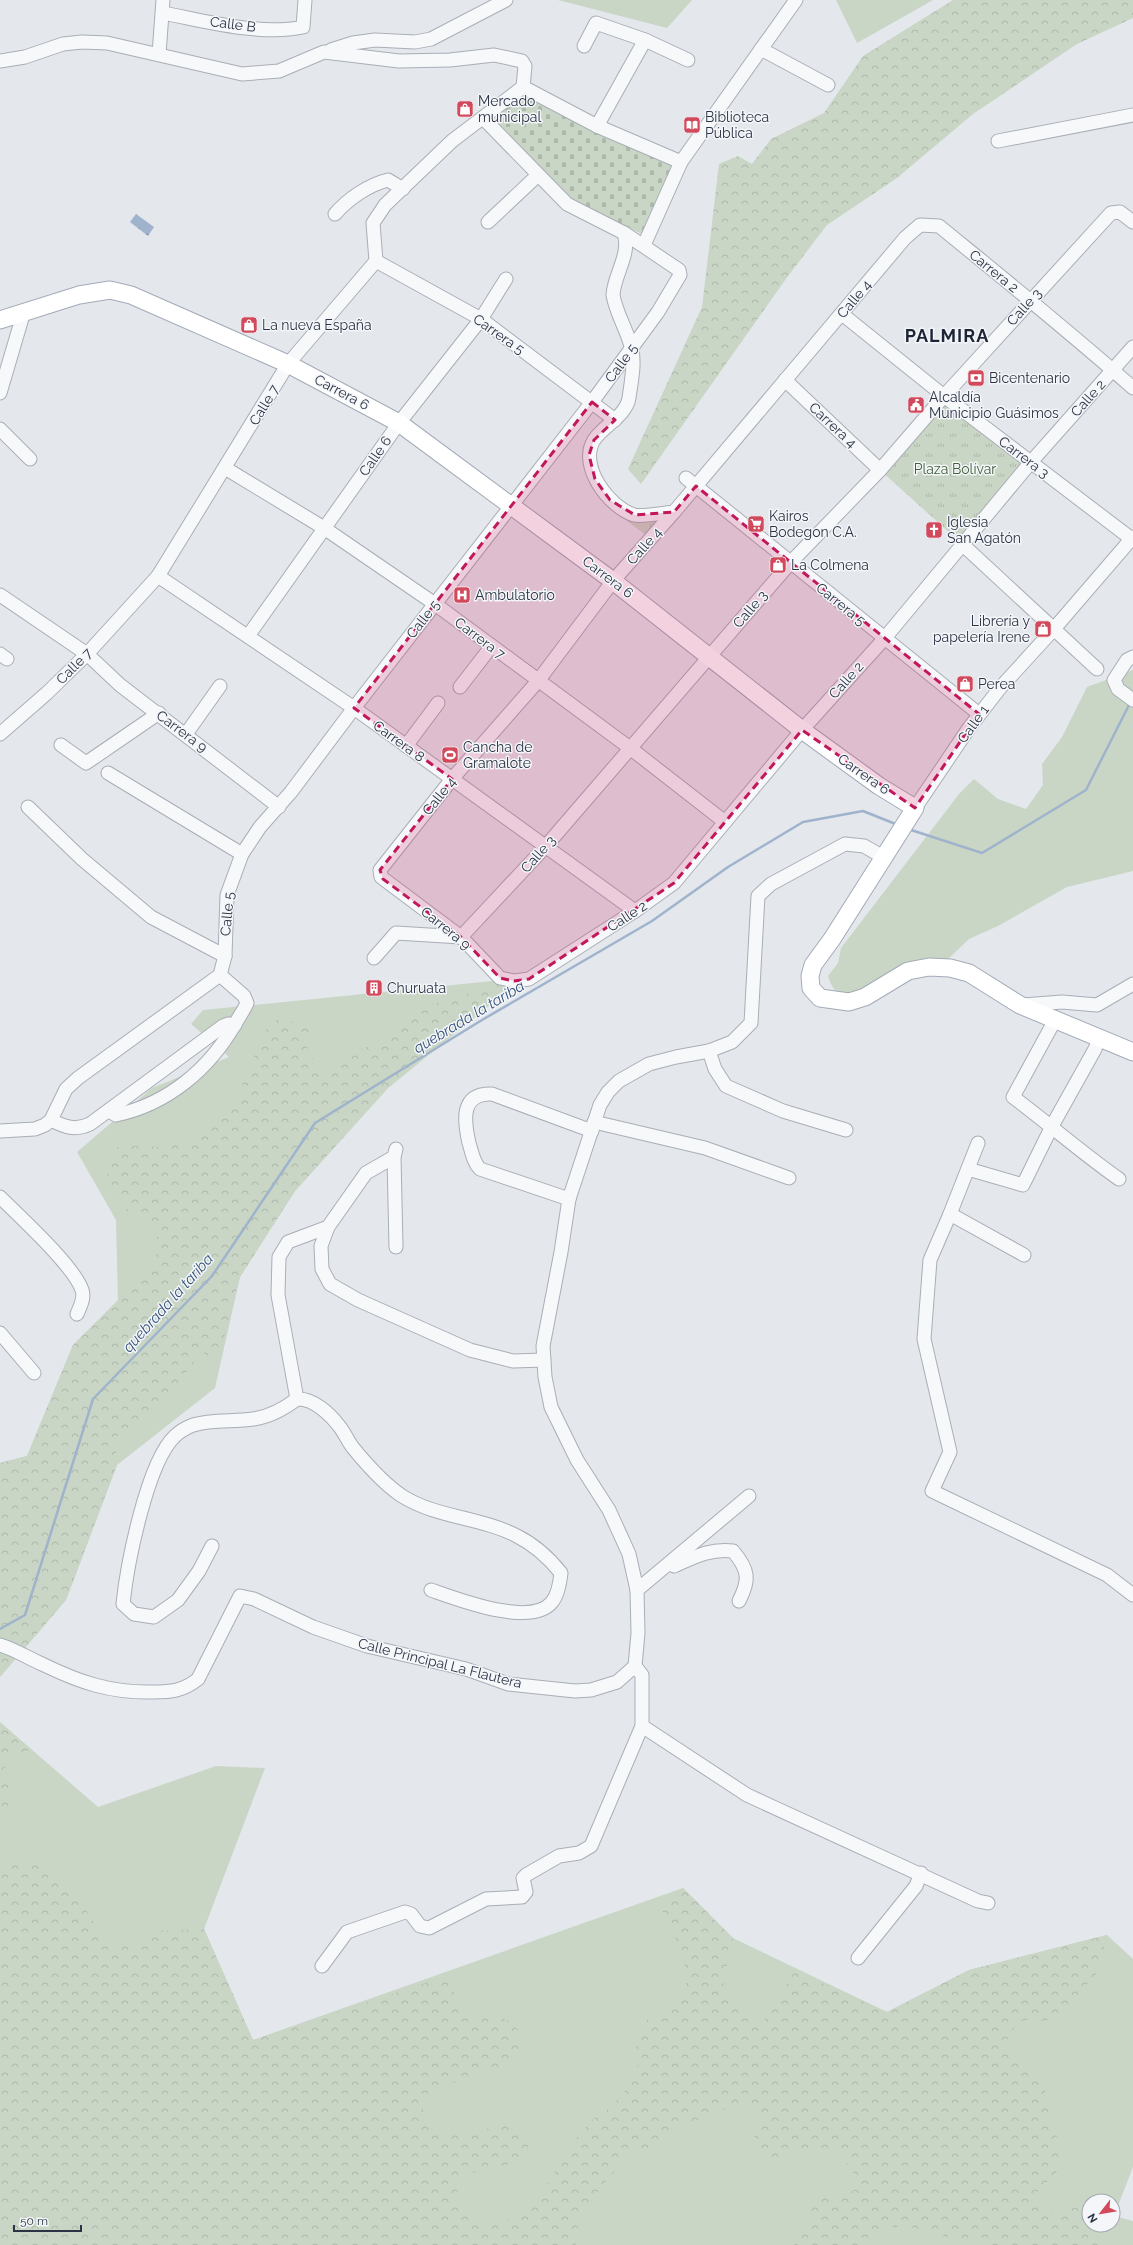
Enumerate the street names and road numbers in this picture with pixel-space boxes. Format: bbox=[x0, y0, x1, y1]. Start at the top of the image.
street label: Calle B bbox=[209, 13, 257, 35]
street label: Carrera 2 bbox=[966, 246, 1022, 296]
street label: Calle 4 bbox=[834, 277, 875, 321]
street label: Calle 3 bbox=[1003, 285, 1045, 329]
street label: Carrera 5 bbox=[470, 311, 528, 358]
street label: Calle 5 bbox=[602, 340, 641, 386]
street label: Carrera 6 bbox=[312, 371, 372, 413]
street label: Calle 2 bbox=[1067, 376, 1109, 420]
street label: Calle 7 bbox=[246, 382, 282, 428]
street label: Carrera 4 bbox=[806, 399, 860, 451]
street label: Calle 6 bbox=[356, 433, 394, 479]
street label: Carrera 3 bbox=[996, 433, 1052, 481]
street label: Calle 4 bbox=[623, 524, 665, 568]
street label: Carrera 6 bbox=[579, 553, 637, 601]
street label: Carrera 5 bbox=[813, 579, 869, 629]
street label: Calle 3 bbox=[729, 587, 771, 631]
street label: Calle 5 bbox=[403, 596, 443, 641]
street label: Carrera 7 bbox=[452, 614, 509, 662]
street label: Calle 7 bbox=[53, 644, 96, 687]
street label: Calle 2 bbox=[825, 658, 867, 702]
street label: Calle 1 bbox=[954, 702, 992, 746]
street label: Carrera 9 bbox=[153, 707, 211, 755]
street label: Carrera 8 bbox=[370, 717, 428, 765]
street label: Carrera 6 bbox=[835, 750, 893, 798]
street label: Calle 4 bbox=[419, 773, 459, 818]
street label: Calle 3 bbox=[517, 832, 559, 876]
street label: Calle 5 bbox=[217, 891, 237, 937]
street label: Calle 2 bbox=[604, 897, 650, 935]
street label: Carrera 9 bbox=[418, 903, 474, 953]
street label: Calle Principal La Flautera bbox=[357, 1635, 523, 1691]

